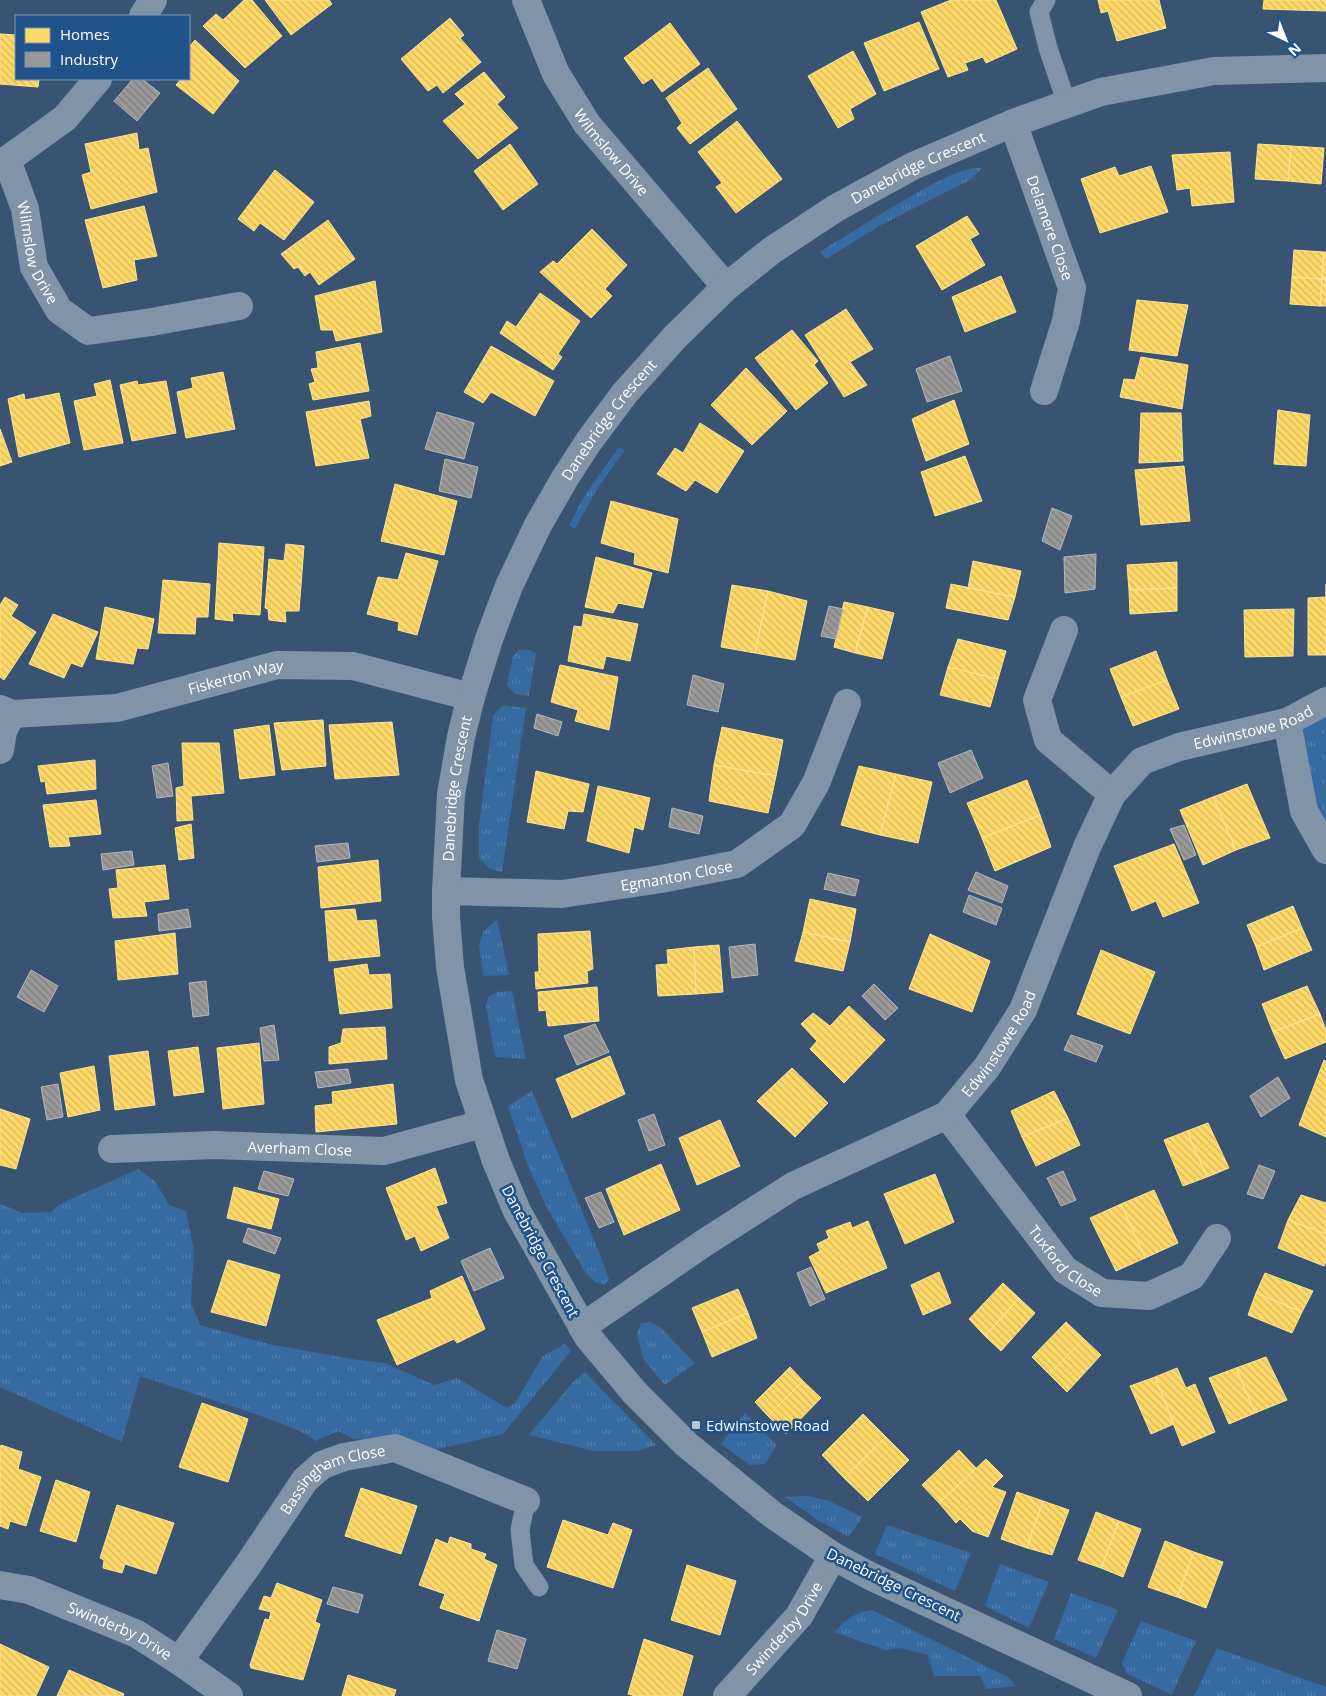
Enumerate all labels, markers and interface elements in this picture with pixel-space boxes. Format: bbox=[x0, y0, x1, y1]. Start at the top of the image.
legend bbox=[15, 15, 190, 80]
north arrow bbox=[1261, 15, 1311, 65]
text: Homes bbox=[60, 24, 110, 44]
text: N bbox=[1285, 39, 1306, 61]
text: Industry bbox=[60, 49, 118, 69]
street label: Wilmslow Drive bbox=[570, 105, 654, 200]
street label: Danebridge Crescent bbox=[847, 126, 988, 208]
street label: Delamere Close bbox=[1022, 172, 1078, 283]
street label: Wilmslow Drive bbox=[13, 198, 63, 308]
street label: Danebridge Crescent bbox=[556, 355, 661, 484]
street label: Fiskerton Way bbox=[186, 655, 284, 699]
street label: Edwinstowe Road bbox=[1191, 700, 1316, 753]
street label: Danebridge Crescent bbox=[438, 713, 476, 862]
street label: Egmanton Close bbox=[619, 855, 734, 895]
street label: Edwinstowe Road bbox=[957, 987, 1040, 1101]
street label: Averham Close bbox=[247, 1136, 353, 1160]
street label: Danebridge Crescent bbox=[498, 1181, 584, 1321]
street label: Tuxford Close bbox=[1024, 1221, 1106, 1301]
place label: Edwinstowe Road bbox=[706, 1415, 829, 1435]
marker: Edwinstowe Road bbox=[690, 1419, 702, 1431]
street label: Bassingham Close bbox=[275, 1440, 387, 1518]
street label: Danebridge Crescent bbox=[824, 1543, 964, 1625]
street label: Swinderby Drive bbox=[741, 1578, 827, 1679]
street label: Swinderby Drive bbox=[65, 1597, 176, 1664]

